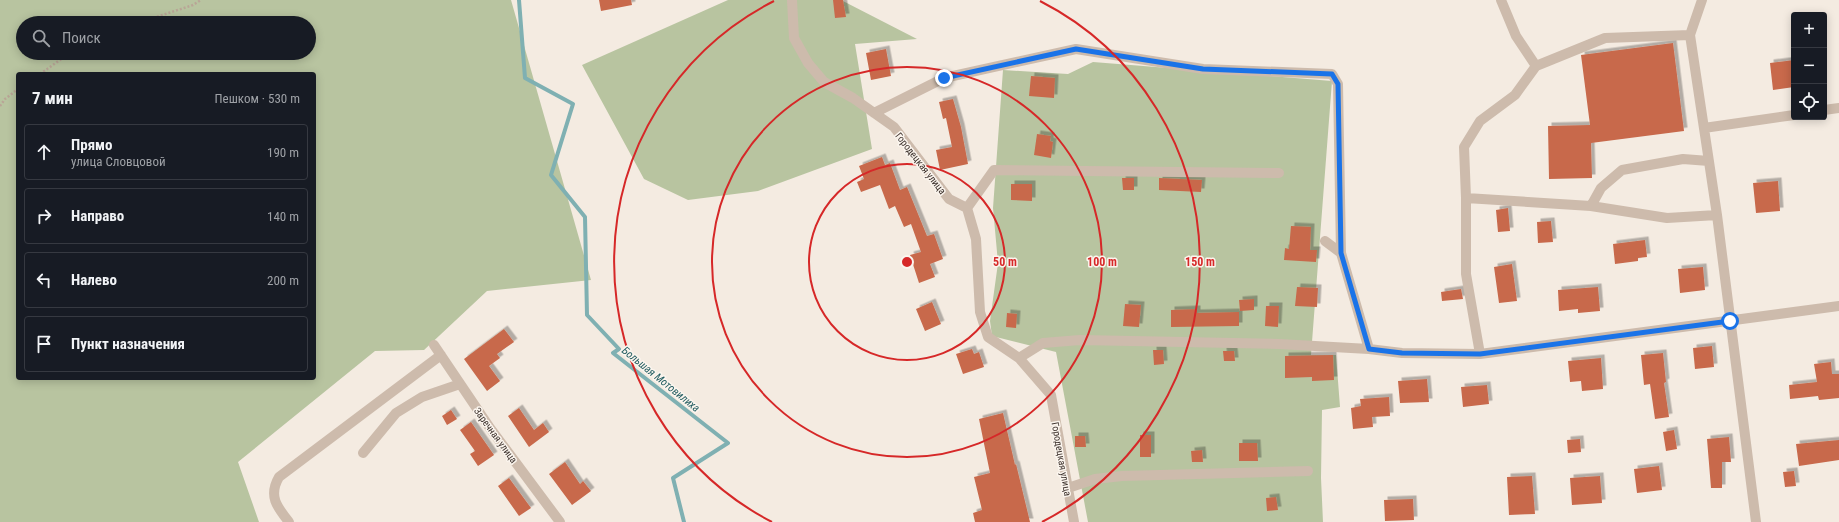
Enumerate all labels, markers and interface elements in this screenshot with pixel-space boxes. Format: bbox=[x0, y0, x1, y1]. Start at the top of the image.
map controls bbox=[1791, 12, 1827, 120]
button: + bbox=[1791, 12, 1827, 48]
search box bbox=[16, 16, 316, 60]
icon: search bbox=[30, 27, 52, 49]
text: Поиск bbox=[62, 29, 101, 47]
button: − bbox=[1791, 48, 1827, 84]
route end bbox=[935, 69, 953, 87]
button: locate bbox=[1791, 84, 1827, 120]
text: 7 мин bbox=[32, 88, 73, 108]
text: Пешком · 530 m bbox=[214, 91, 300, 106]
street label: Городецкая улица bbox=[893, 130, 948, 196]
text: Прямо bbox=[71, 136, 112, 154]
icon: ahead bbox=[33, 141, 55, 163]
text: 190 m bbox=[267, 145, 299, 160]
text: улица Словцовой bbox=[71, 154, 166, 169]
icon: right bbox=[33, 205, 55, 227]
text: Направо bbox=[71, 207, 124, 225]
text: 140 m bbox=[267, 209, 299, 224]
centre of rings bbox=[900, 255, 914, 269]
text: 50 m bbox=[993, 255, 1017, 269]
text: 100 m bbox=[1087, 255, 1117, 269]
text: 150 m bbox=[1185, 255, 1215, 269]
icon: left bbox=[33, 269, 55, 291]
text: Налево bbox=[71, 271, 117, 289]
text: 200 m bbox=[267, 273, 299, 288]
route start bbox=[1721, 312, 1739, 330]
icon: arrive bbox=[33, 333, 55, 355]
text: Пункт назначения bbox=[71, 335, 185, 353]
water label: Большая Мотовилиха bbox=[619, 344, 702, 415]
street label: Заречная улица bbox=[472, 406, 519, 465]
street label: Городецкая улица bbox=[1050, 421, 1073, 497]

